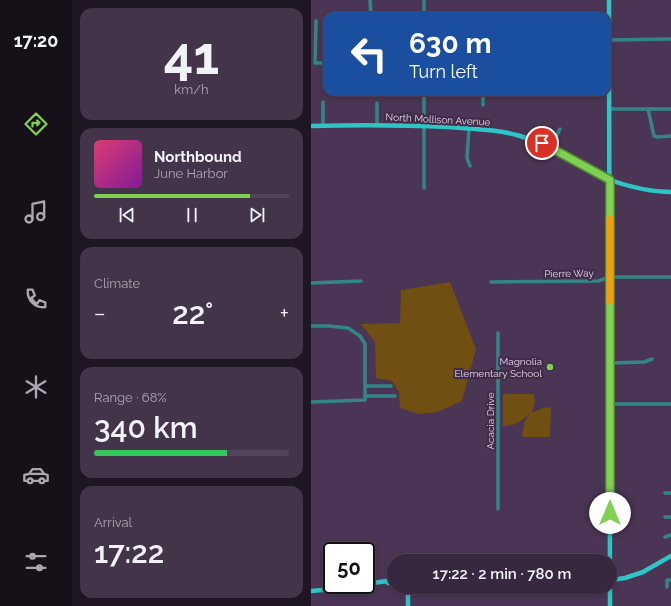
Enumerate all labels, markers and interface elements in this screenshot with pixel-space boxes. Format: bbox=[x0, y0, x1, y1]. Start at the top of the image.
text: 41 bbox=[164, 25, 219, 86]
text: 630 m bbox=[409, 27, 491, 60]
icon: left bbox=[343, 28, 395, 80]
text: 17:20 bbox=[14, 30, 58, 51]
text: Turn left bbox=[409, 61, 478, 82]
text: km/h bbox=[174, 82, 209, 97]
icon: directions bbox=[22, 110, 50, 138]
street label: North Mollison Avenue bbox=[385, 111, 491, 128]
pin bbox=[525, 126, 559, 160]
icon: arrive bbox=[531, 132, 553, 154]
text: Northbound bbox=[154, 148, 242, 166]
text: June Harbor bbox=[154, 166, 228, 181]
icon: music bbox=[22, 198, 50, 226]
icon: previous bbox=[116, 204, 138, 226]
icon: pause bbox=[181, 204, 203, 226]
icon: next bbox=[246, 204, 268, 226]
street label: Pierre Way bbox=[544, 268, 595, 279]
text: Climate bbox=[94, 276, 140, 291]
icon: phone bbox=[22, 285, 50, 313]
text: 22° bbox=[172, 296, 213, 331]
text: − bbox=[94, 300, 106, 326]
text: + bbox=[280, 300, 289, 326]
place label: Magnolia Elementary School bbox=[454, 356, 542, 379]
marker: Magnolia Elementary School bbox=[545, 362, 555, 372]
icon: climate bbox=[22, 373, 50, 401]
text: Range · 68% bbox=[94, 390, 167, 405]
street label: Acacia Drive bbox=[485, 392, 496, 450]
text: 340 km bbox=[94, 410, 197, 445]
icon: car bbox=[22, 461, 50, 489]
position arrow bbox=[589, 492, 631, 534]
text: Arrival bbox=[94, 515, 132, 530]
text: 17:22 bbox=[94, 535, 164, 570]
speed limit sign: 50 bbox=[323, 542, 375, 594]
icon: filters bbox=[22, 548, 50, 576]
text: 17:22 · 2 min · 780 m bbox=[433, 565, 571, 583]

